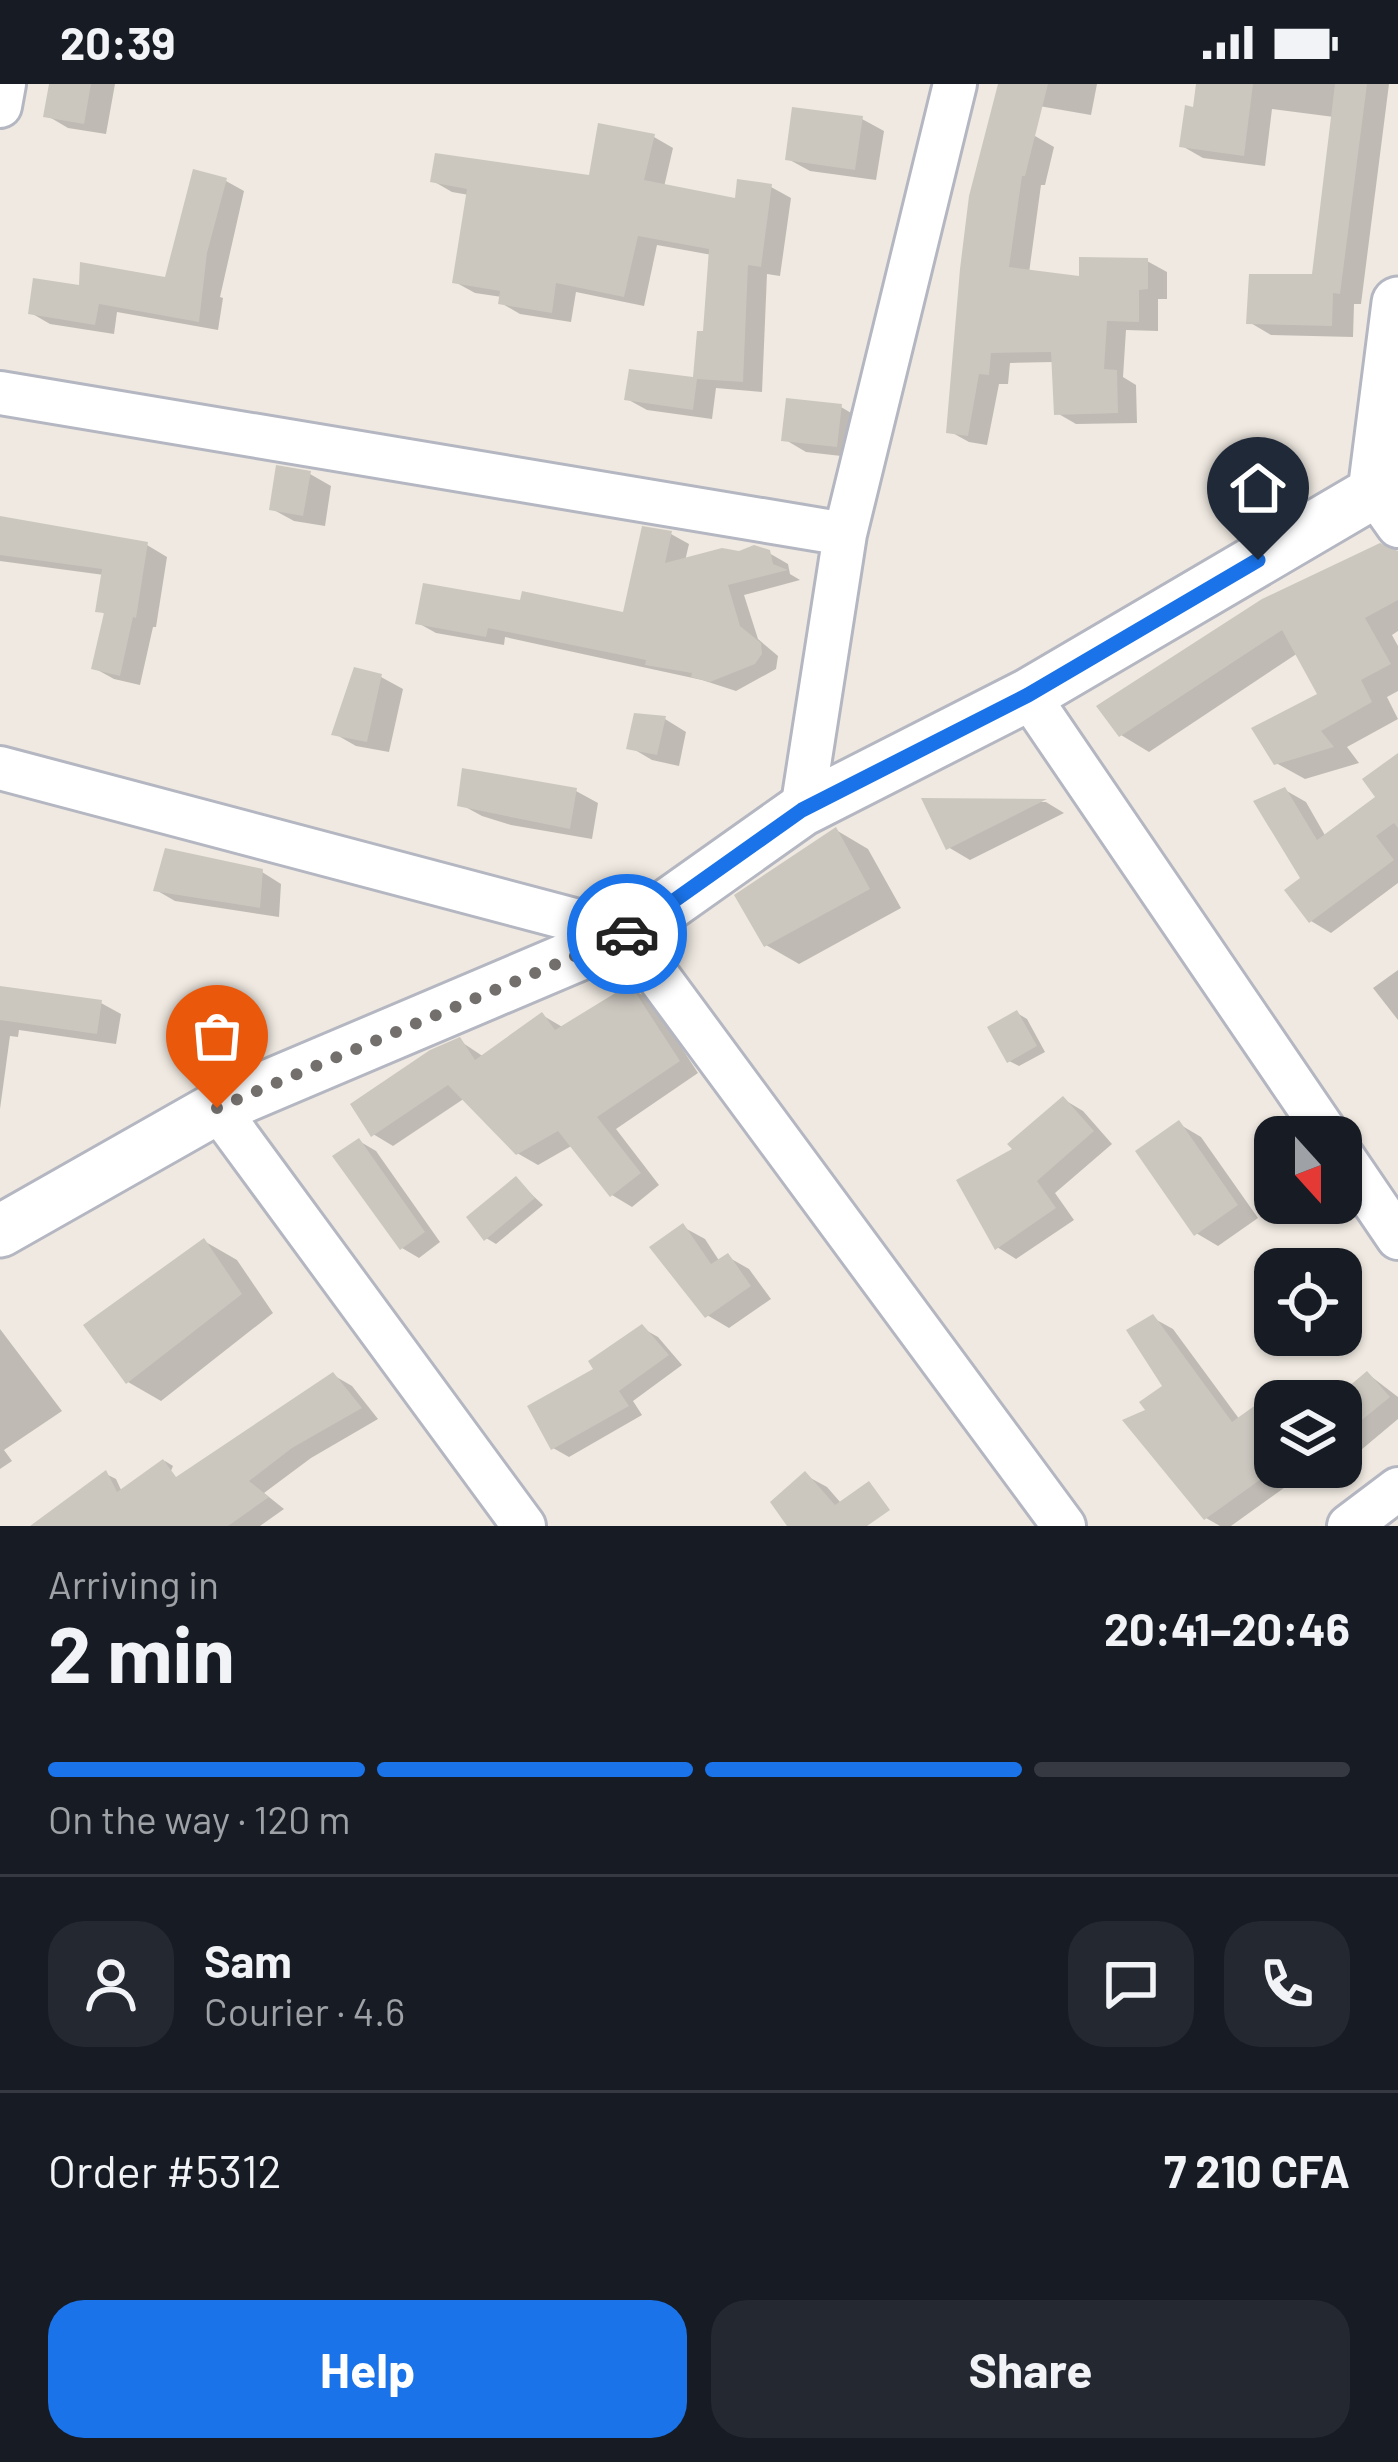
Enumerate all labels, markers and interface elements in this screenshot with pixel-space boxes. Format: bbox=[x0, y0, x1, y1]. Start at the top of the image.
text: 20:39 bbox=[60, 15, 175, 69]
pin bbox=[1207, 437, 1309, 560]
icon: home bbox=[1225, 455, 1291, 521]
courier bbox=[567, 874, 687, 994]
icon: car bbox=[594, 901, 660, 967]
pin bbox=[166, 985, 268, 1108]
icon: bag bbox=[184, 1003, 250, 1069]
north arrow bbox=[1254, 1116, 1362, 1224]
map controls bbox=[1254, 1116, 1362, 1488]
button: locate bbox=[1254, 1248, 1362, 1356]
button: layers bbox=[1254, 1380, 1362, 1488]
text: Arriving in bbox=[48, 1560, 219, 1607]
text: 20:41–20:46 bbox=[1104, 1601, 1350, 1655]
text: 2 min bbox=[48, 1605, 235, 1699]
text: On the way · 120 m bbox=[48, 1795, 350, 1842]
button: person bbox=[48, 1921, 174, 2047]
button: chat bbox=[1068, 1921, 1194, 2047]
button: phone bbox=[1224, 1921, 1350, 2047]
text: Sam bbox=[204, 1933, 292, 1987]
text: Courier · 4.6 bbox=[204, 1987, 405, 2034]
text: Order #5312 bbox=[48, 2143, 282, 2197]
text: 7 210 CFA bbox=[1164, 2143, 1350, 2197]
button: Help bbox=[48, 2300, 687, 2438]
button: Share bbox=[711, 2300, 1350, 2438]

